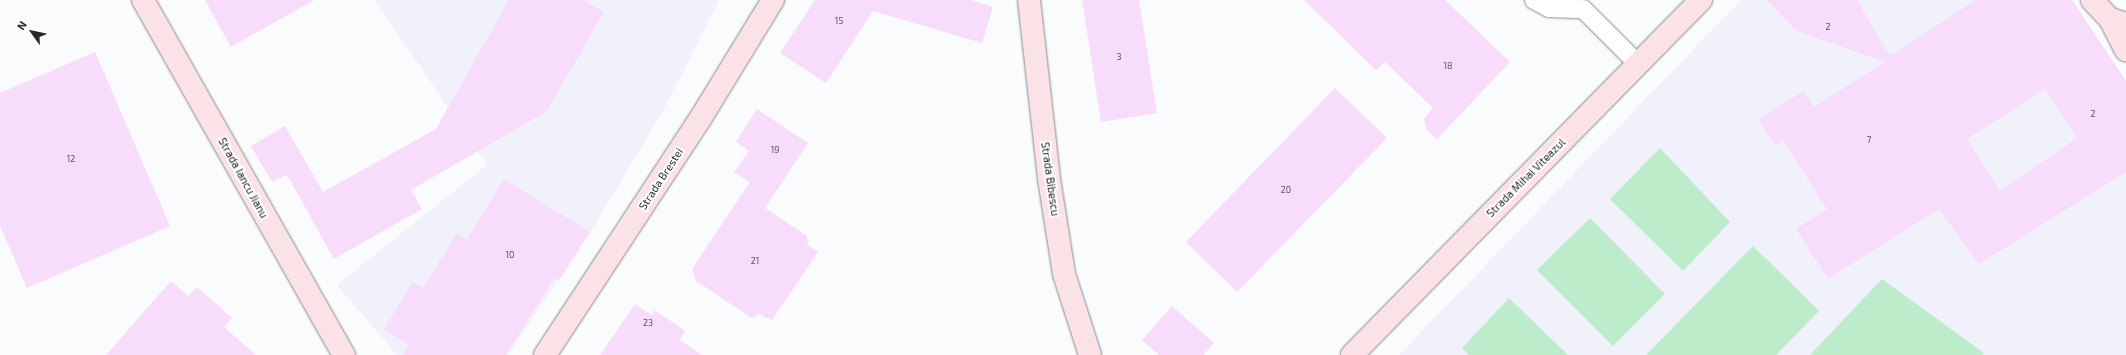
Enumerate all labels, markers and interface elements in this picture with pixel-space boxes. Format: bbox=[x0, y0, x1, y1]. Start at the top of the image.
north arrow bbox=[12, 12, 52, 52]
house number: 15 bbox=[835, 16, 843, 26]
text: N bbox=[14, 18, 29, 32]
house number: 2 bbox=[1825, 22, 1831, 32]
house number: 3 bbox=[1116, 52, 1122, 62]
house number: 18 bbox=[1443, 61, 1453, 71]
house number: 2 bbox=[2090, 109, 2096, 119]
street label: Strada Iancu Jianu bbox=[215, 135, 271, 221]
house number: 7 bbox=[1867, 135, 1871, 145]
street label: Strada Mihai Viteazul bbox=[1484, 136, 1568, 220]
street label: Strada Bibescu bbox=[1038, 141, 1062, 217]
house number: 19 bbox=[771, 145, 779, 155]
street label: Strada Brestei bbox=[636, 146, 686, 212]
house number: 12 bbox=[67, 154, 75, 164]
house number: 20 bbox=[1281, 185, 1291, 195]
house number: 10 bbox=[505, 250, 515, 260]
house number: 21 bbox=[751, 256, 759, 266]
house number: 23 bbox=[643, 318, 653, 328]

